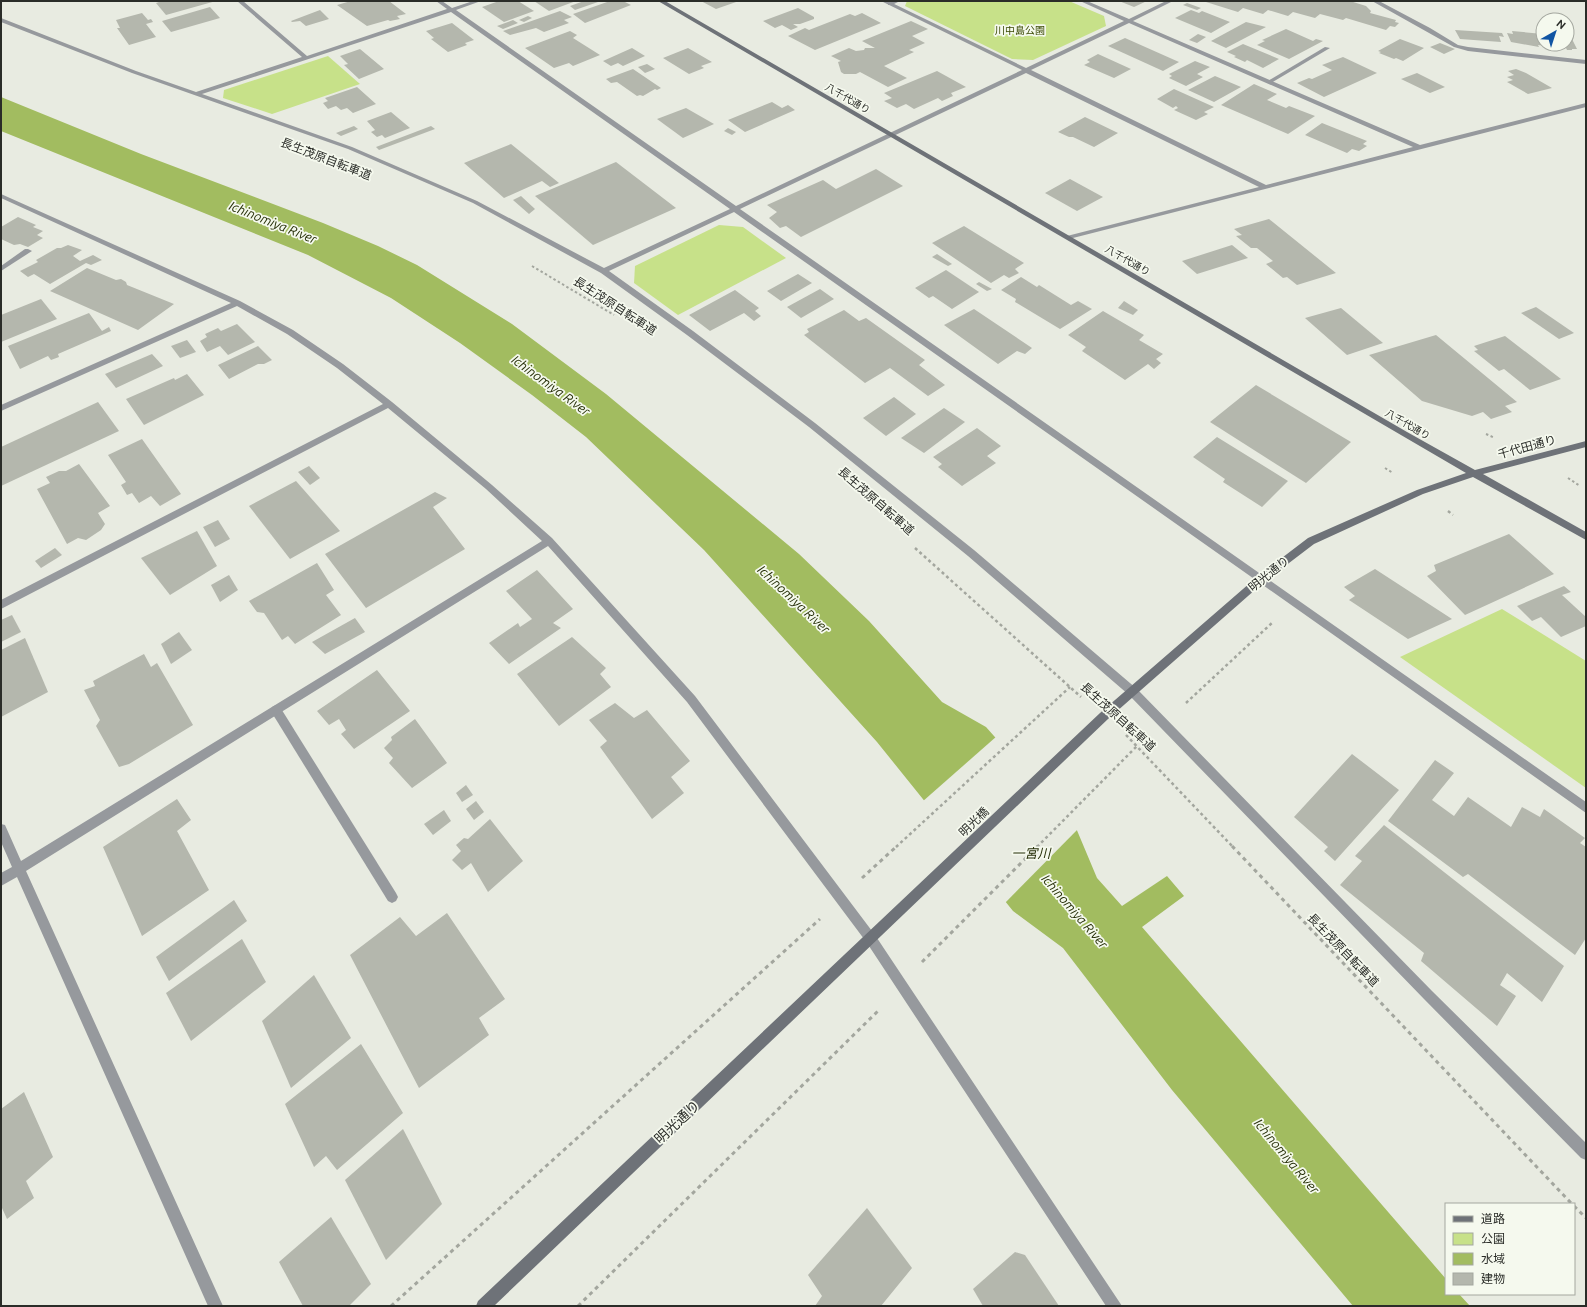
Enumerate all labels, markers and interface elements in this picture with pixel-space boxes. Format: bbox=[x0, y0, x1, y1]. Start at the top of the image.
north arrow bbox=[1535, 12, 1575, 52]
text: N bbox=[1554, 17, 1568, 31]
park label: 川中島公園 bbox=[995, 25, 1045, 36]
street label: 八千代通り bbox=[823, 81, 872, 116]
street label: 長生茂原自転車道 bbox=[279, 135, 373, 182]
water label: Ichinomiya River bbox=[227, 198, 320, 246]
street label: 八千代通り bbox=[1103, 243, 1152, 278]
street label: 長生茂原自転車道 bbox=[571, 274, 659, 337]
water label: Ichinomiya River bbox=[509, 352, 594, 419]
street label: 八千代通り bbox=[1383, 407, 1432, 442]
street label: 千代田通り bbox=[1496, 432, 1558, 461]
street label: 長生茂原自転車道 bbox=[836, 464, 917, 537]
street label: 明光通り bbox=[1246, 553, 1291, 594]
water label: Ichinomiya River bbox=[755, 562, 834, 637]
street label: 長生茂原自転車道 bbox=[1078, 680, 1158, 754]
street label: 明光橋 bbox=[956, 804, 991, 839]
water label: 一宮川 bbox=[1011, 846, 1052, 860]
water label: Ichinomiya River bbox=[1039, 871, 1112, 952]
street label: 長生茂原自転車道 bbox=[1305, 911, 1381, 989]
street label: 明光通り bbox=[651, 1097, 703, 1147]
water label: Ichinomiya River bbox=[1252, 1116, 1323, 1197]
legend bbox=[1445, 1203, 1575, 1295]
text: 道路 bbox=[1481, 1212, 1505, 1225]
text: 公園 bbox=[1481, 1232, 1505, 1245]
text: 水域 bbox=[1481, 1252, 1505, 1265]
text: 建物 bbox=[1481, 1272, 1505, 1285]

